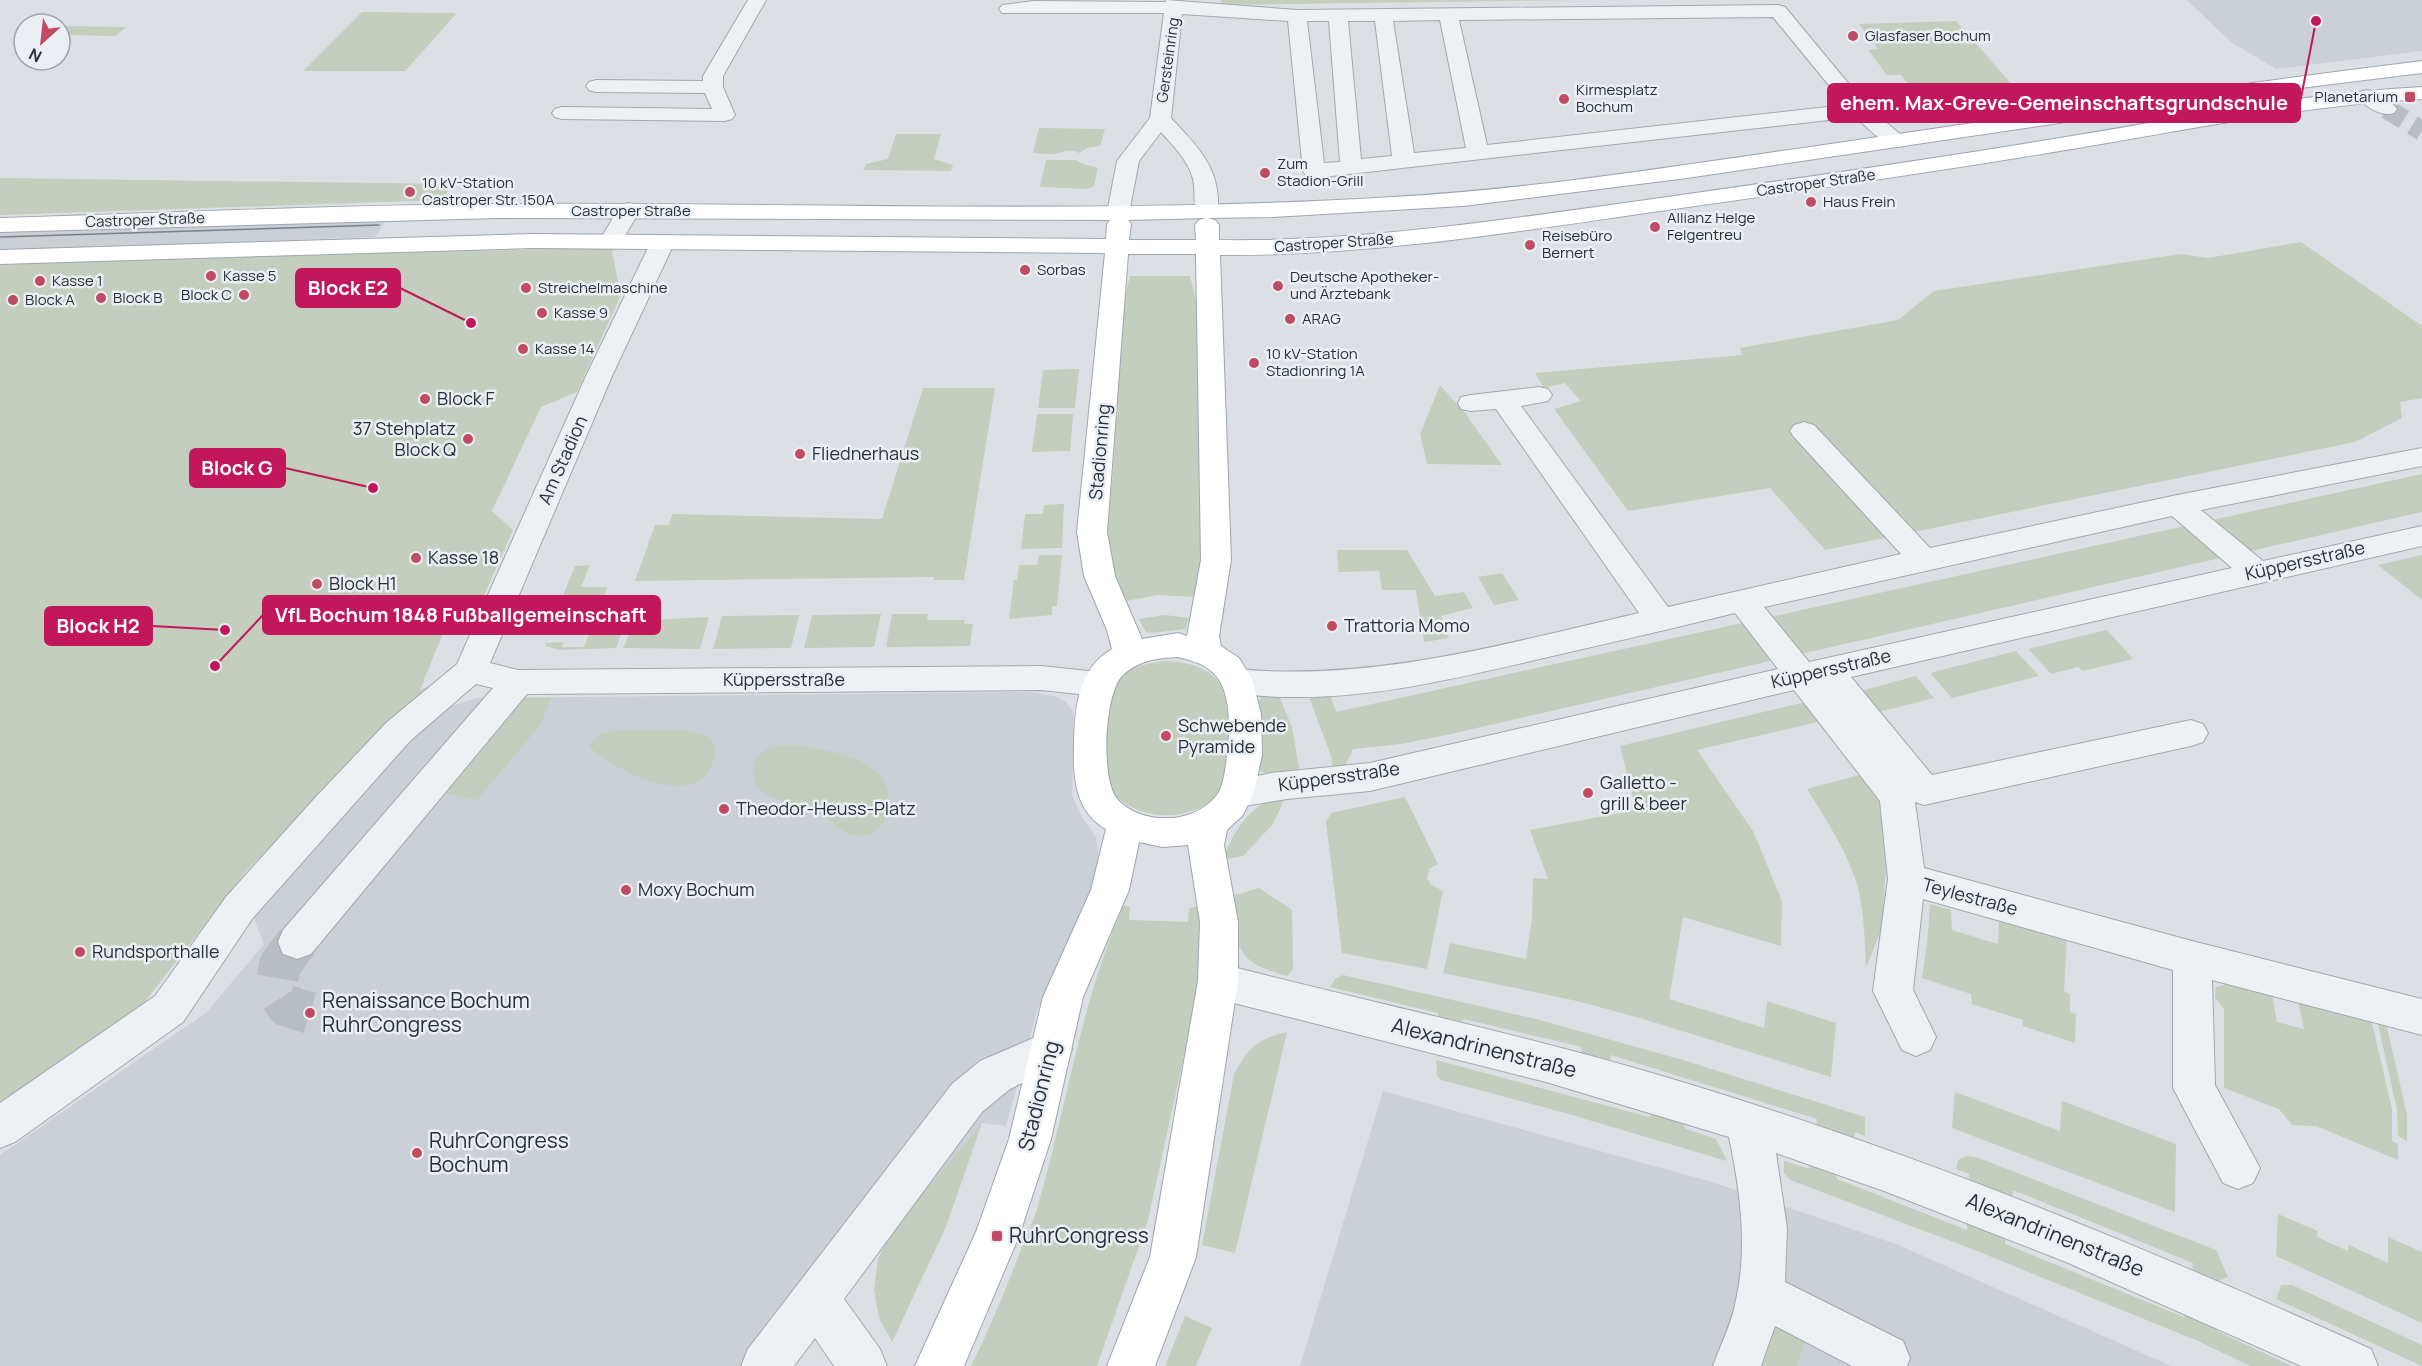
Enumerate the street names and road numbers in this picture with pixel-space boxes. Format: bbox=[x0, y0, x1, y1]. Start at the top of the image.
street label: Gersteinring bbox=[1151, 16, 1184, 104]
street label: Castroper Straße bbox=[1755, 164, 1877, 201]
street label: Castroper Straße bbox=[571, 200, 691, 221]
street label: Castroper Straße bbox=[85, 207, 205, 232]
street label: Castroper Straße bbox=[1274, 228, 1395, 257]
street label: Stadionring bbox=[1083, 403, 1115, 501]
street label: Am Stadion bbox=[532, 411, 592, 508]
street label: Küppersstraße bbox=[2243, 535, 2367, 585]
street label: Küppersstraße bbox=[1769, 643, 1893, 693]
street label: Küppersstraße bbox=[723, 667, 845, 691]
street label: Küppersstraße bbox=[1277, 756, 1401, 796]
street label: Teylestraße bbox=[1920, 872, 2021, 920]
street label: Alexandrinenstraße bbox=[1389, 1011, 1580, 1084]
street label: Stadionring bbox=[1011, 1038, 1065, 1154]
street label: Alexandrinenstraße bbox=[1962, 1186, 2149, 1283]

